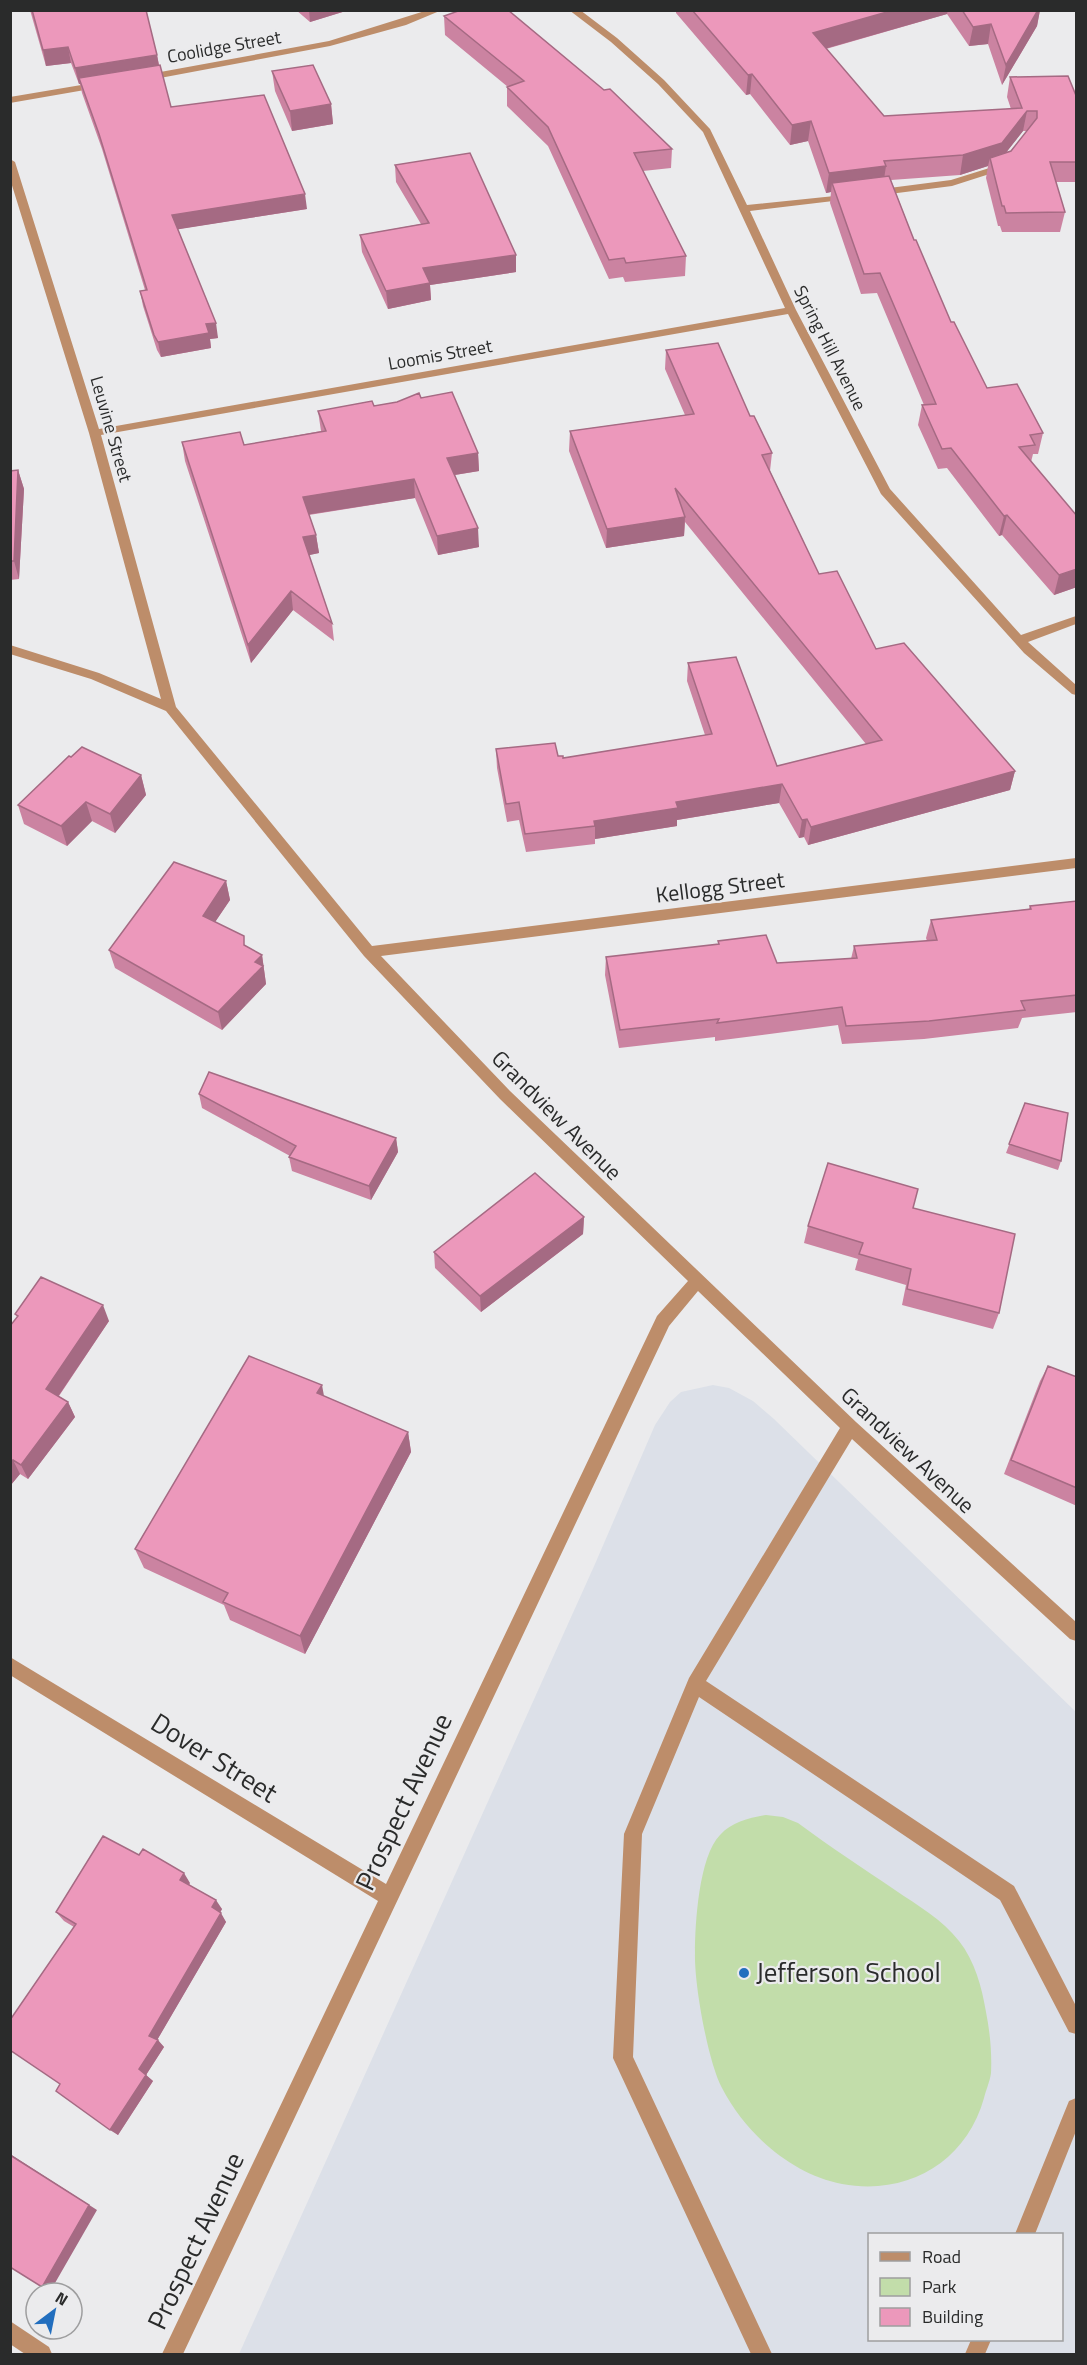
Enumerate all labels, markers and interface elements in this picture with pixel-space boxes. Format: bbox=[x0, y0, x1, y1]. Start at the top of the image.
street label: Coolidge Street bbox=[165, 23, 284, 70]
street label: Spring Hill Avenue bbox=[787, 281, 874, 415]
street label: Loomis Street bbox=[386, 332, 495, 377]
street label: Leuvine Street bbox=[83, 373, 140, 486]
street label: Kellogg Street bbox=[654, 862, 786, 912]
street label: Grandview Avenue bbox=[484, 1042, 630, 1188]
street label: Grandview Avenue bbox=[833, 1379, 983, 1521]
street label: Dover Street bbox=[143, 1702, 287, 1812]
street label: Prospect Avenue bbox=[344, 1706, 462, 1897]
place label: Jefferson School bbox=[756, 1951, 941, 1992]
marker: Jefferson School bbox=[737, 1966, 751, 1980]
street label: Prospect Avenue bbox=[136, 2145, 254, 2336]
legend bbox=[868, 2233, 1063, 2341]
text: Road bbox=[922, 2243, 961, 2270]
text: Park bbox=[922, 2273, 957, 2300]
north arrow bbox=[24, 2281, 84, 2341]
text: N bbox=[51, 2285, 73, 2311]
text: Building bbox=[922, 2303, 983, 2330]

